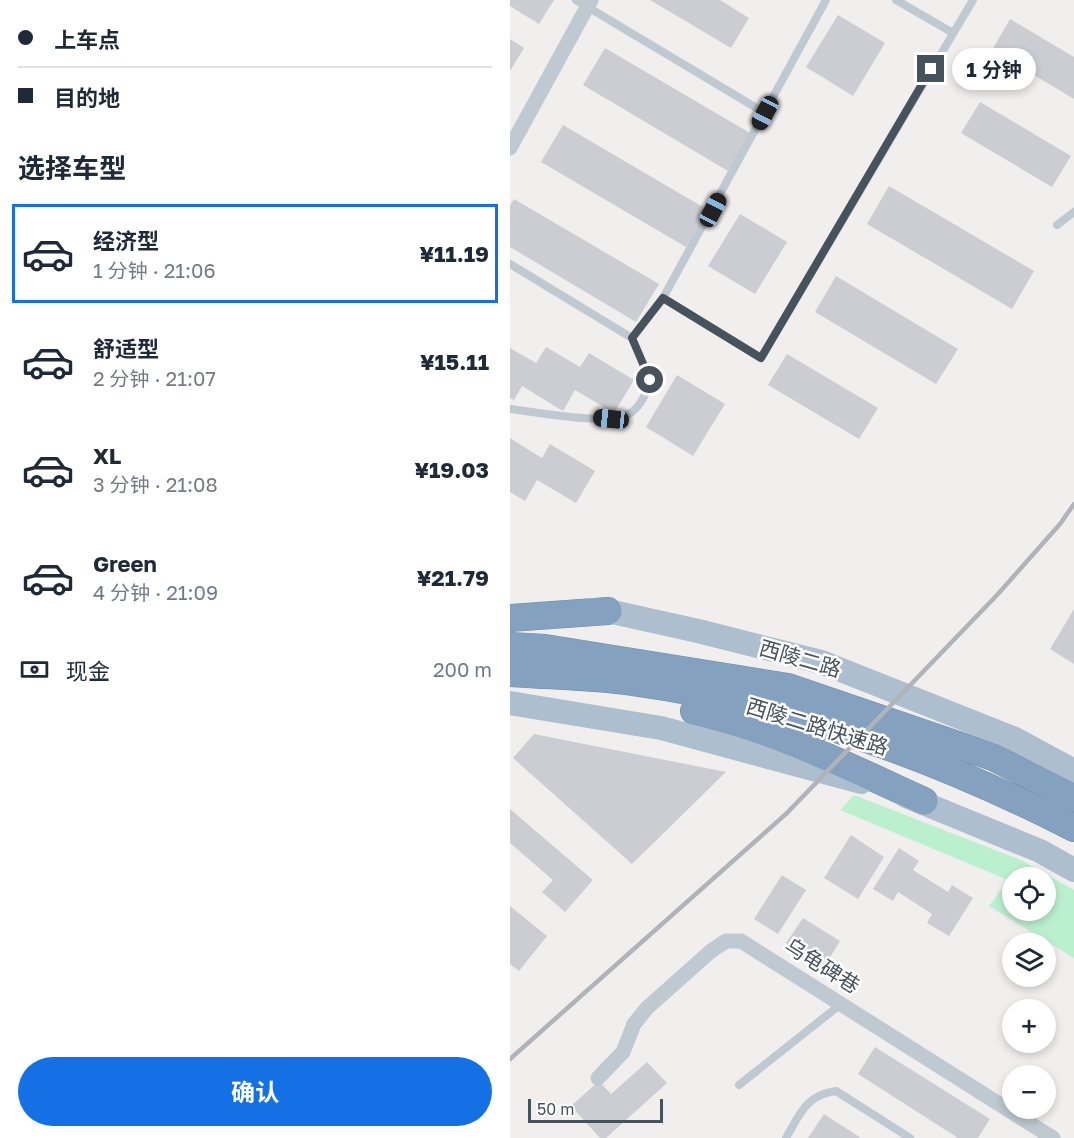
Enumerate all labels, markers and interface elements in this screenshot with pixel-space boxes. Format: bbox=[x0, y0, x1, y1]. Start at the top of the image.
text: 上车点 bbox=[54, 26, 120, 53]
callout: 1 分钟 bbox=[952, 48, 1036, 90]
route end bbox=[917, 55, 944, 82]
text: 1 分钟 bbox=[966, 57, 1022, 81]
text: 目的地 bbox=[54, 84, 120, 111]
car bbox=[749, 93, 781, 133]
text: 选择车型 bbox=[18, 152, 126, 184]
car bbox=[697, 190, 729, 230]
icon: car bbox=[21, 227, 75, 281]
text: 经济型 bbox=[93, 227, 159, 254]
text: ¥11.19 bbox=[419, 240, 489, 267]
text: 1 分钟 · 21:06 bbox=[93, 258, 216, 282]
icon: car bbox=[21, 335, 75, 389]
text: 舒适型 bbox=[93, 335, 159, 362]
text: ¥15.11 bbox=[420, 348, 489, 375]
text: 2 分钟 · 21:07 bbox=[93, 366, 216, 390]
route start bbox=[636, 366, 663, 393]
car bbox=[592, 408, 630, 430]
text: XL bbox=[93, 442, 121, 469]
icon: car bbox=[21, 443, 75, 497]
text: ¥19.03 bbox=[414, 456, 489, 483]
text: 3 分钟 · 21:08 bbox=[93, 472, 218, 496]
text: Green bbox=[93, 550, 157, 577]
icon: car bbox=[21, 551, 75, 605]
text: ¥21.79 bbox=[417, 564, 489, 591]
text: 4 分钟 · 21:09 bbox=[93, 580, 218, 604]
street label: 西陵二路 bbox=[756, 634, 844, 682]
icon: cash bbox=[18, 653, 51, 686]
text: 现金 bbox=[66, 657, 110, 684]
text: 200 m bbox=[433, 657, 492, 681]
street label: 西陵二路快速路 bbox=[743, 692, 891, 760]
map controls bbox=[1002, 867, 1056, 1119]
button: locate bbox=[1002, 867, 1056, 921]
street label: 乌龟碑巷 bbox=[780, 932, 865, 998]
button: layers bbox=[1002, 933, 1056, 987]
button: + bbox=[1002, 999, 1056, 1053]
button: 确认 bbox=[18, 1057, 492, 1126]
button: − bbox=[1002, 1065, 1056, 1119]
scale bar bbox=[528, 1096, 663, 1124]
text: 50 m bbox=[537, 1099, 574, 1119]

